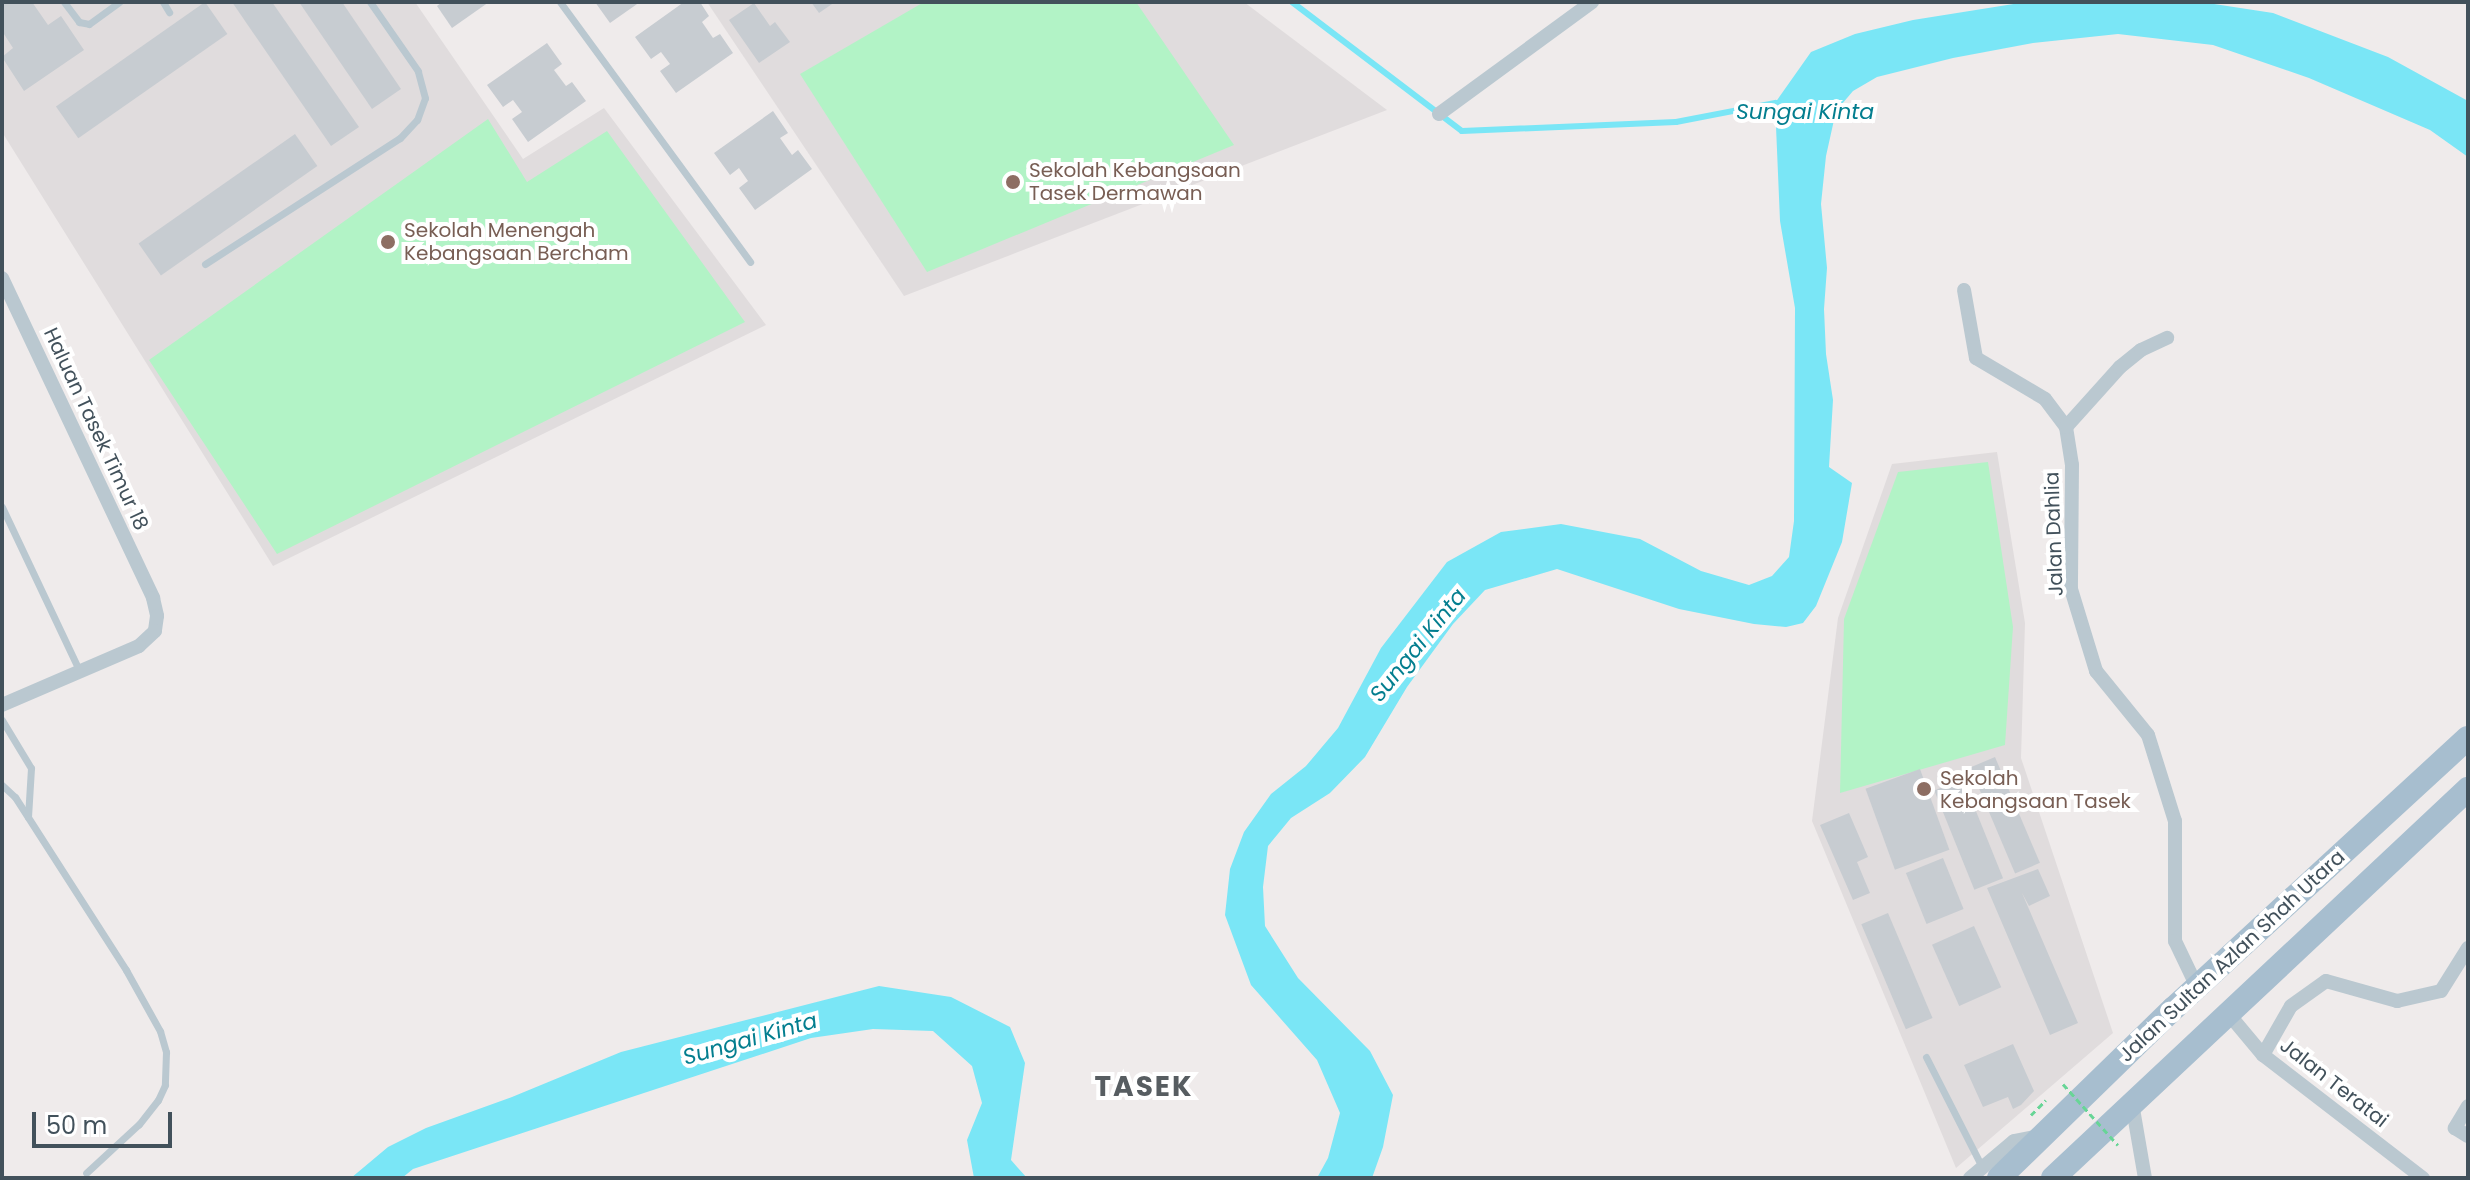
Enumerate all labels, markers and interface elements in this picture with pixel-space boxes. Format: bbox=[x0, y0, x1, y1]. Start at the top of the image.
water label: Sungai Kinta bbox=[1736, 99, 1874, 125]
place label: Sekolah Kebangsaan Tasek Dermawan bbox=[1029, 158, 1241, 205]
marker: Sekolah Kebangsaan Tasek Dermawan bbox=[1004, 173, 1022, 191]
place label: Sekolah Menengah Kebangsaan Bercham bbox=[404, 218, 629, 265]
marker: Sekolah Menengah Kebangsaan Bercham bbox=[379, 233, 397, 251]
street label: Haluan Tasek Timur 18 bbox=[39, 324, 153, 534]
street label: Jalan Dahlia bbox=[2040, 471, 2068, 597]
water label: Sungai Kinta bbox=[1364, 583, 1472, 707]
place label: Sekolah Kebangsaan Tasek bbox=[1940, 766, 2131, 813]
marker: Sekolah Kebangsaan Tasek bbox=[1915, 780, 1933, 798]
street label: Jalan Sultan Azlan Shah Utara bbox=[2114, 845, 2350, 1067]
water label: Sungai Kinta bbox=[680, 1007, 820, 1071]
street label: Jalan Teratai bbox=[2275, 1033, 2393, 1133]
district label: TASEK bbox=[1094, 1070, 1194, 1104]
scale bar bbox=[36, 1096, 176, 1146]
text: 50 m bbox=[46, 1109, 107, 1142]

